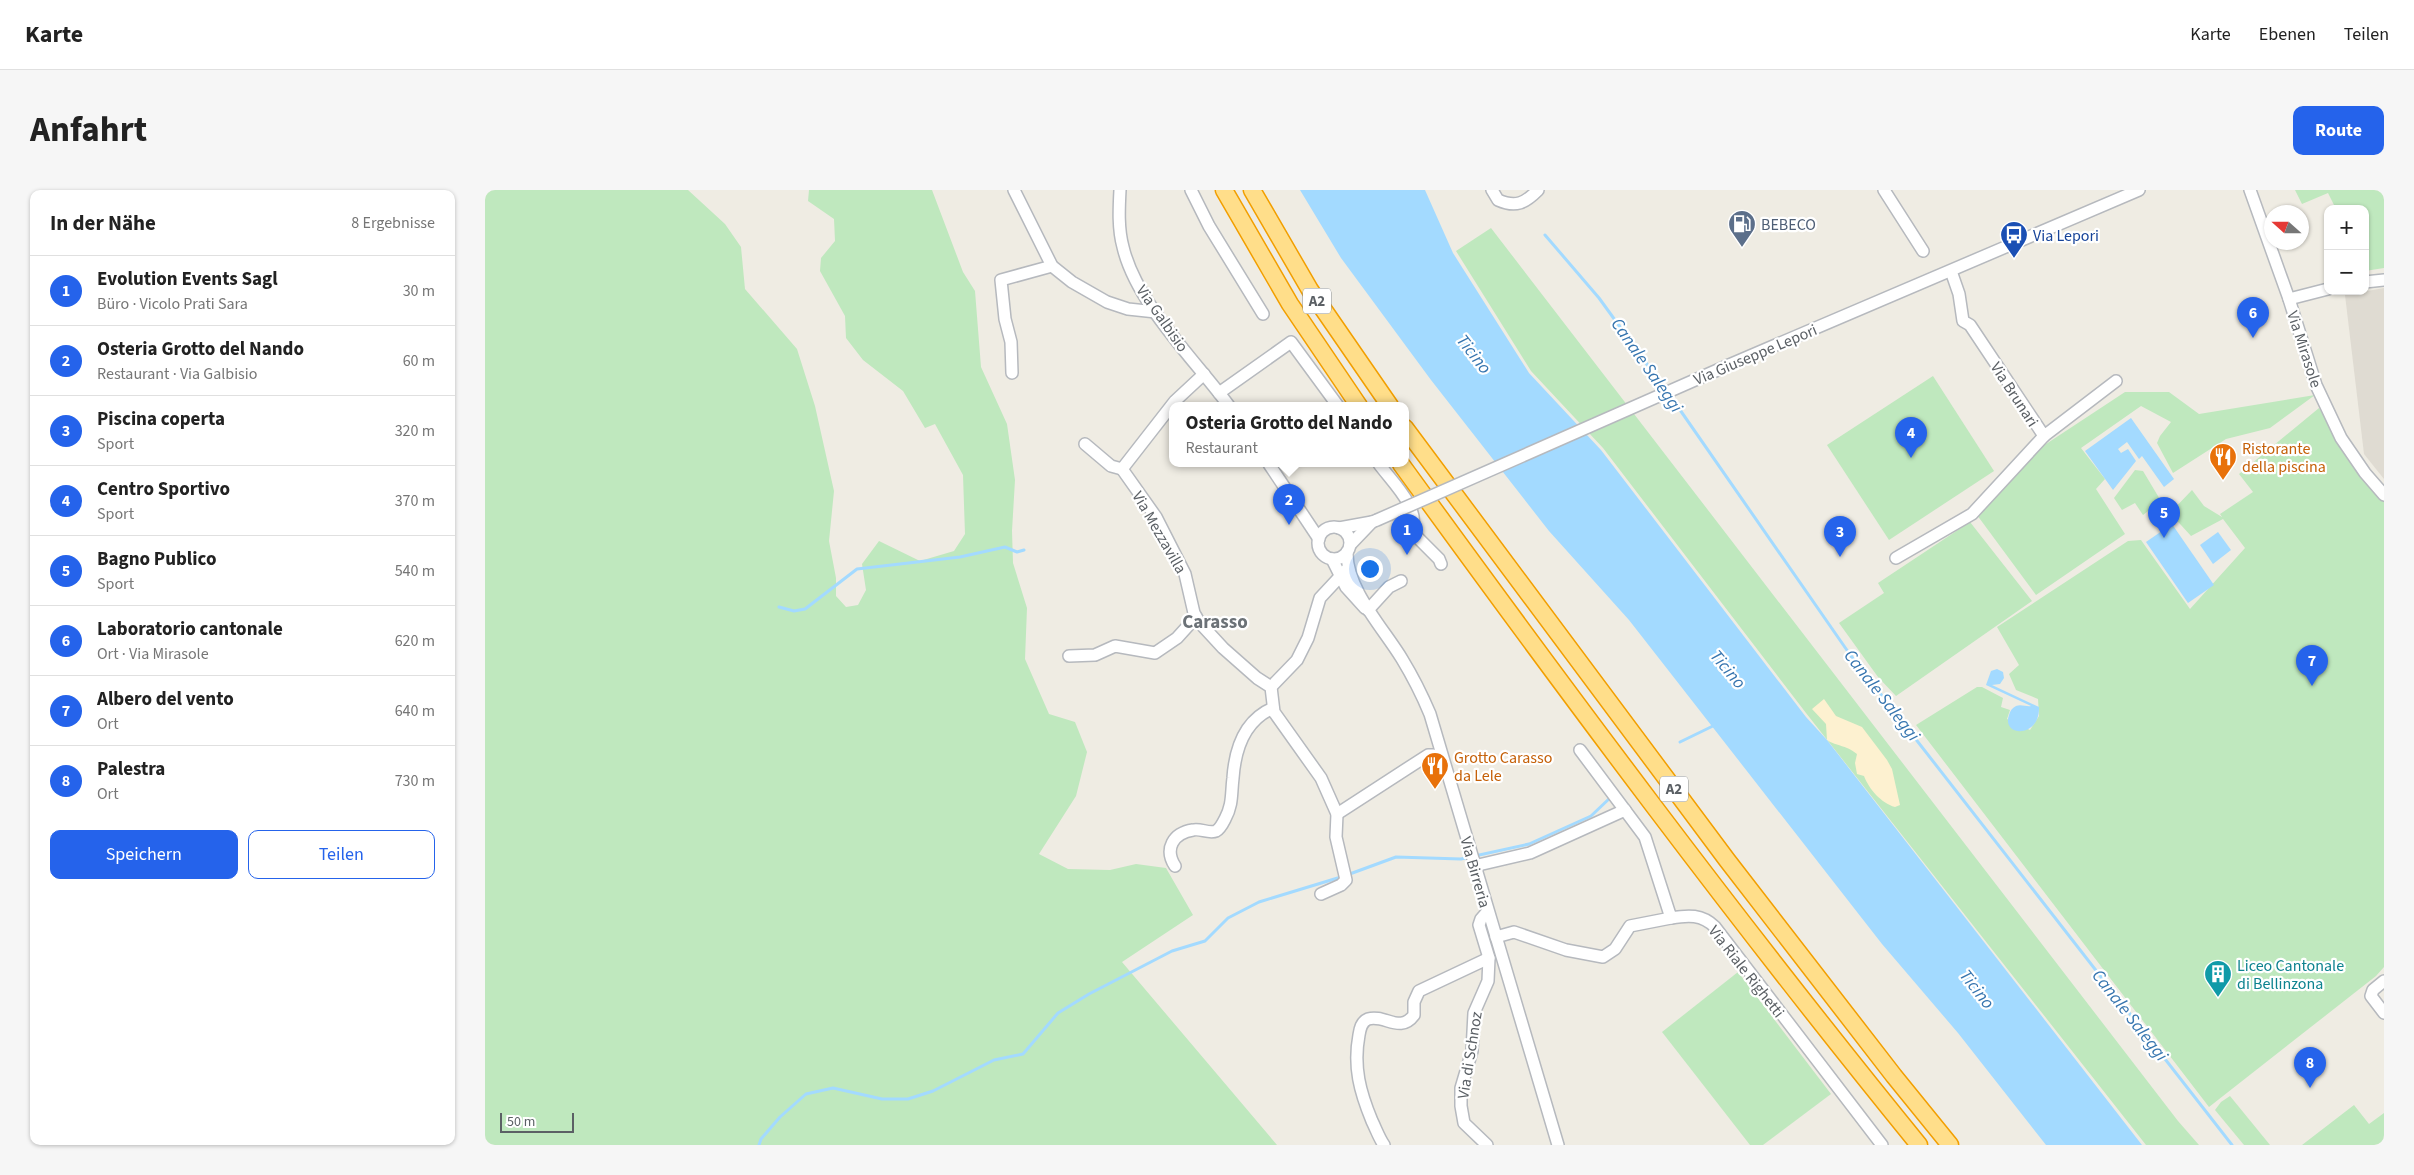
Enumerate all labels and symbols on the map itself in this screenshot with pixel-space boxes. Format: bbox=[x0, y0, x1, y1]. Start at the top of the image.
north arrow bbox=[2264, 205, 2309, 250]
fuel station icon: BEBECO bbox=[1727, 209, 1757, 248]
place label: BEBECO bbox=[1761, 214, 1816, 236]
bus stop icon: Via Lepori bbox=[1999, 220, 2029, 259]
place label: Via Lepori bbox=[2033, 225, 2099, 247]
street label: Via Galbisio bbox=[1131, 280, 1193, 357]
road number: A2 bbox=[1303, 288, 1331, 314]
pin: 6 bbox=[2237, 297, 2269, 338]
street label: Via Mirasole bbox=[2281, 308, 2327, 391]
water label: Canale Saleggi bbox=[1605, 313, 1689, 418]
street label: Via Giuseppe Lepori bbox=[1690, 319, 1820, 391]
water label: Ticino bbox=[1450, 329, 1497, 379]
street label: Via Brunari bbox=[1985, 358, 2043, 431]
pin: 4 bbox=[1895, 417, 1927, 458]
place label: Ristorante della piscina bbox=[2242, 438, 2326, 478]
restaurant icon: Ristorante della piscina bbox=[2208, 442, 2238, 481]
pin: 2 bbox=[1273, 484, 1305, 525]
street label: Via Mezzavilla bbox=[1127, 487, 1192, 578]
pin: 5 bbox=[2148, 497, 2180, 538]
pin: 1 bbox=[1391, 514, 1423, 555]
pin: 3 bbox=[1824, 516, 1856, 557]
your location bbox=[1357, 556, 1383, 582]
district label: Carasso bbox=[1182, 609, 1248, 636]
water label: Ticino bbox=[1704, 644, 1751, 694]
water label: Canale Saleggi bbox=[1838, 644, 1926, 747]
pin: 7 bbox=[2296, 645, 2328, 686]
place label: Grotto Carasso da Lele bbox=[1454, 747, 1552, 787]
restaurant icon: Grotto Carasso da Lele bbox=[1420, 751, 1450, 790]
road number: A2 bbox=[1660, 776, 1688, 802]
street label: Via Birreria bbox=[1454, 834, 1496, 910]
street label: Via Riale Righetti bbox=[1703, 921, 1789, 1022]
place label: Liceo Cantonale di Bellinzona bbox=[2237, 955, 2344, 995]
building icon: Liceo Cantonale di Bellinzona bbox=[2203, 959, 2233, 998]
water label: Ticino bbox=[1953, 964, 2000, 1014]
water label: Canale Saleggi bbox=[2086, 964, 2174, 1067]
street label: Via di Schnoz bbox=[1452, 1010, 1488, 1100]
pin: 8 bbox=[2294, 1047, 2326, 1088]
scale bar bbox=[500, 1110, 574, 1133]

